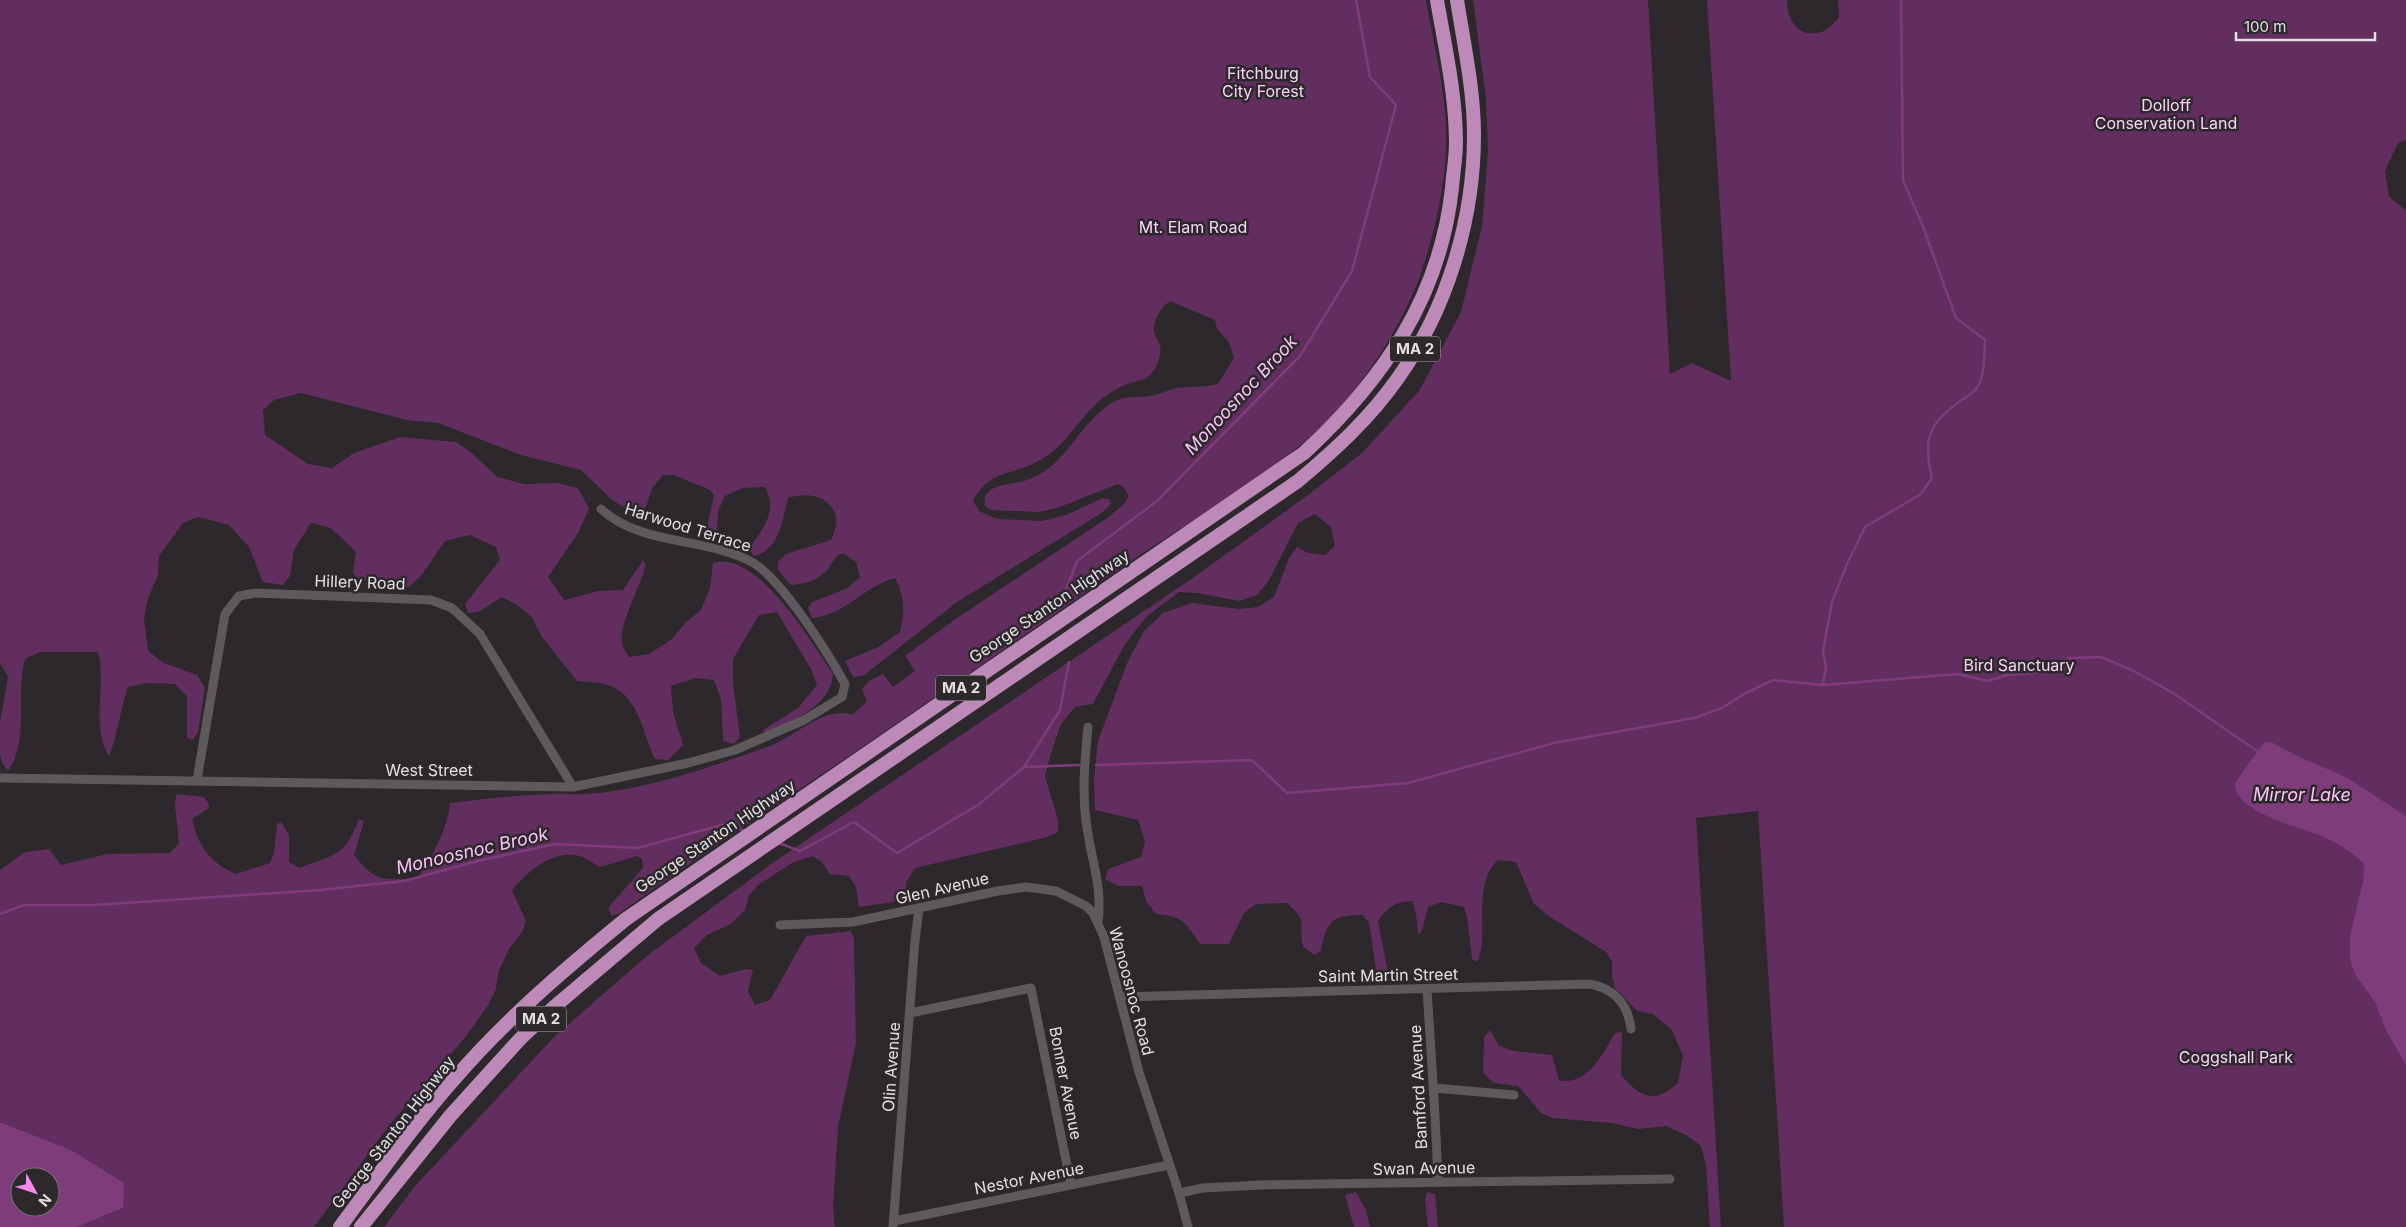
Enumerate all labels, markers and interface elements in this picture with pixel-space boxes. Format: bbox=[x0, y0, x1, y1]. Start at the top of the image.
scale bar bbox=[2236, 10, 2375, 42]
text: 100 m bbox=[2244, 17, 2286, 36]
park label: Fitchburg City Forest bbox=[1222, 63, 1304, 101]
park label: Dolloff Conservation Land bbox=[2095, 95, 2237, 133]
park label: Mt. Elam Road bbox=[1139, 217, 1247, 237]
water label: Monoosnoc Brook bbox=[1180, 330, 1302, 459]
road number: MA 2 bbox=[1390, 336, 1440, 362]
street label: Harwood Terrace bbox=[622, 498, 754, 556]
street label: George Stanton Highway bbox=[965, 545, 1133, 667]
street label: Hillery Road bbox=[314, 570, 406, 594]
park label: Bird Sanctuary bbox=[1963, 655, 2075, 675]
road number: MA 2 bbox=[936, 676, 986, 700]
street label: West Street bbox=[385, 760, 473, 780]
street label: George Stanton Highway bbox=[631, 775, 799, 897]
water label: Mirror Lake bbox=[2253, 784, 2351, 805]
water label: Monoosnoc Brook bbox=[394, 823, 551, 878]
street label: Glen Avenue bbox=[893, 868, 991, 908]
street label: Wanoosnoc Road bbox=[1105, 925, 1159, 1057]
street label: Saint Martin Street bbox=[1318, 964, 1458, 986]
road number: MA 2 bbox=[516, 1006, 566, 1032]
street label: Olin Avenue bbox=[878, 1021, 904, 1113]
street label: Bamford Avenue bbox=[1405, 1024, 1431, 1150]
street label: Bonner Avenue bbox=[1045, 1025, 1087, 1141]
park label: Coggshall Park bbox=[2179, 1047, 2293, 1067]
street label: George Stanton Highway bbox=[327, 1051, 459, 1213]
street label: Swan Avenue bbox=[1373, 1157, 1475, 1179]
street label: Nestor Avenue bbox=[972, 1158, 1086, 1198]
north arrow bbox=[10, 1167, 60, 1217]
text: N bbox=[35, 1191, 55, 1210]

